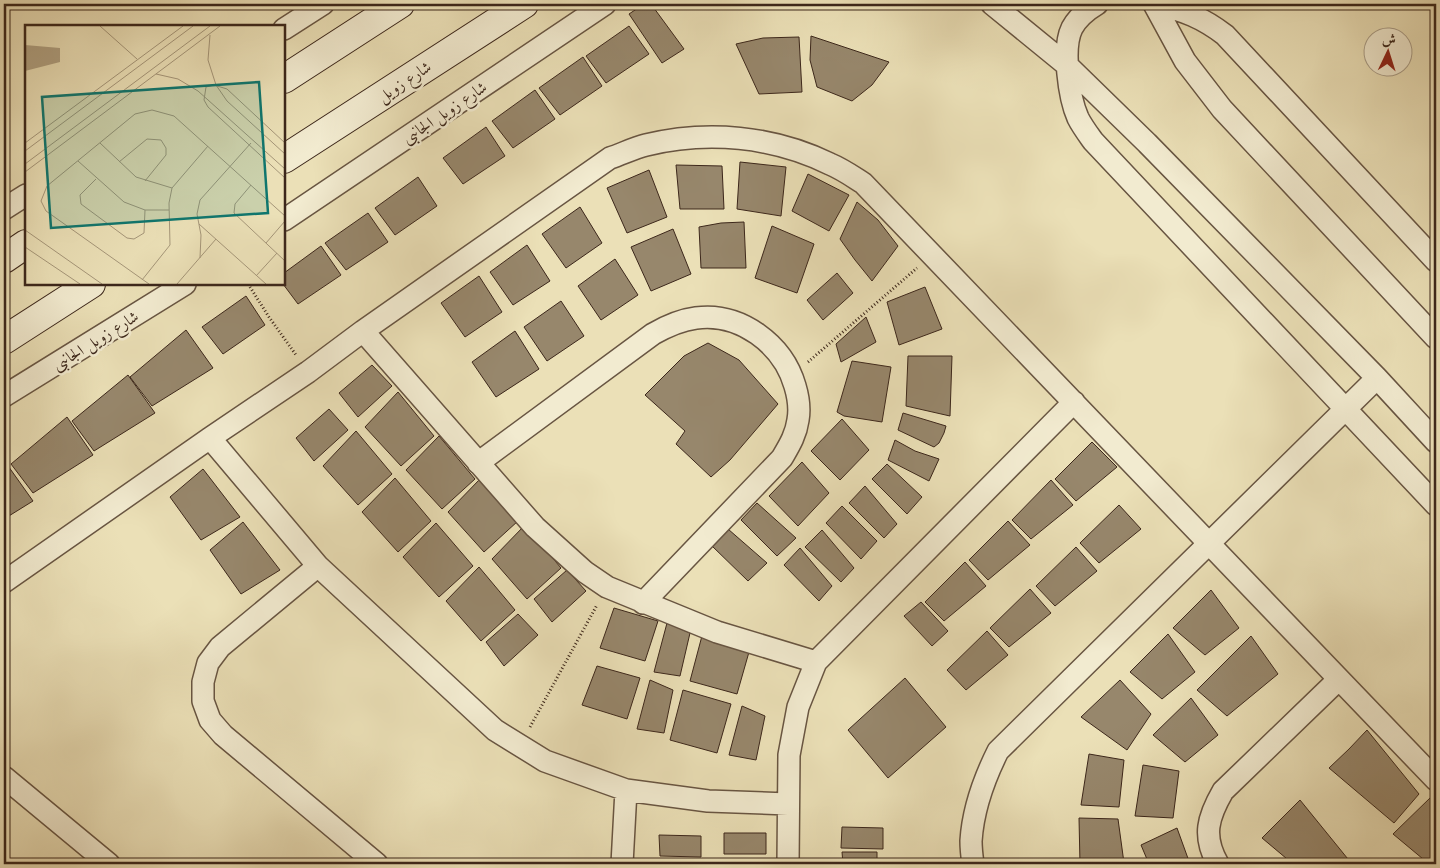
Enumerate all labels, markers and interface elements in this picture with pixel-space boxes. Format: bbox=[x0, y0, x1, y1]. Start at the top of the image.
inset map bbox=[25, 25, 285, 285]
north arrow bbox=[1362, 28, 1412, 78]
text: ش bbox=[1381, 30, 1397, 49]
street label: شارع زويل bbox=[373, 56, 437, 109]
street label: شارع زويل الجانبى bbox=[398, 76, 492, 151]
street label: شارع زويل الجانبى bbox=[48, 306, 144, 378]

